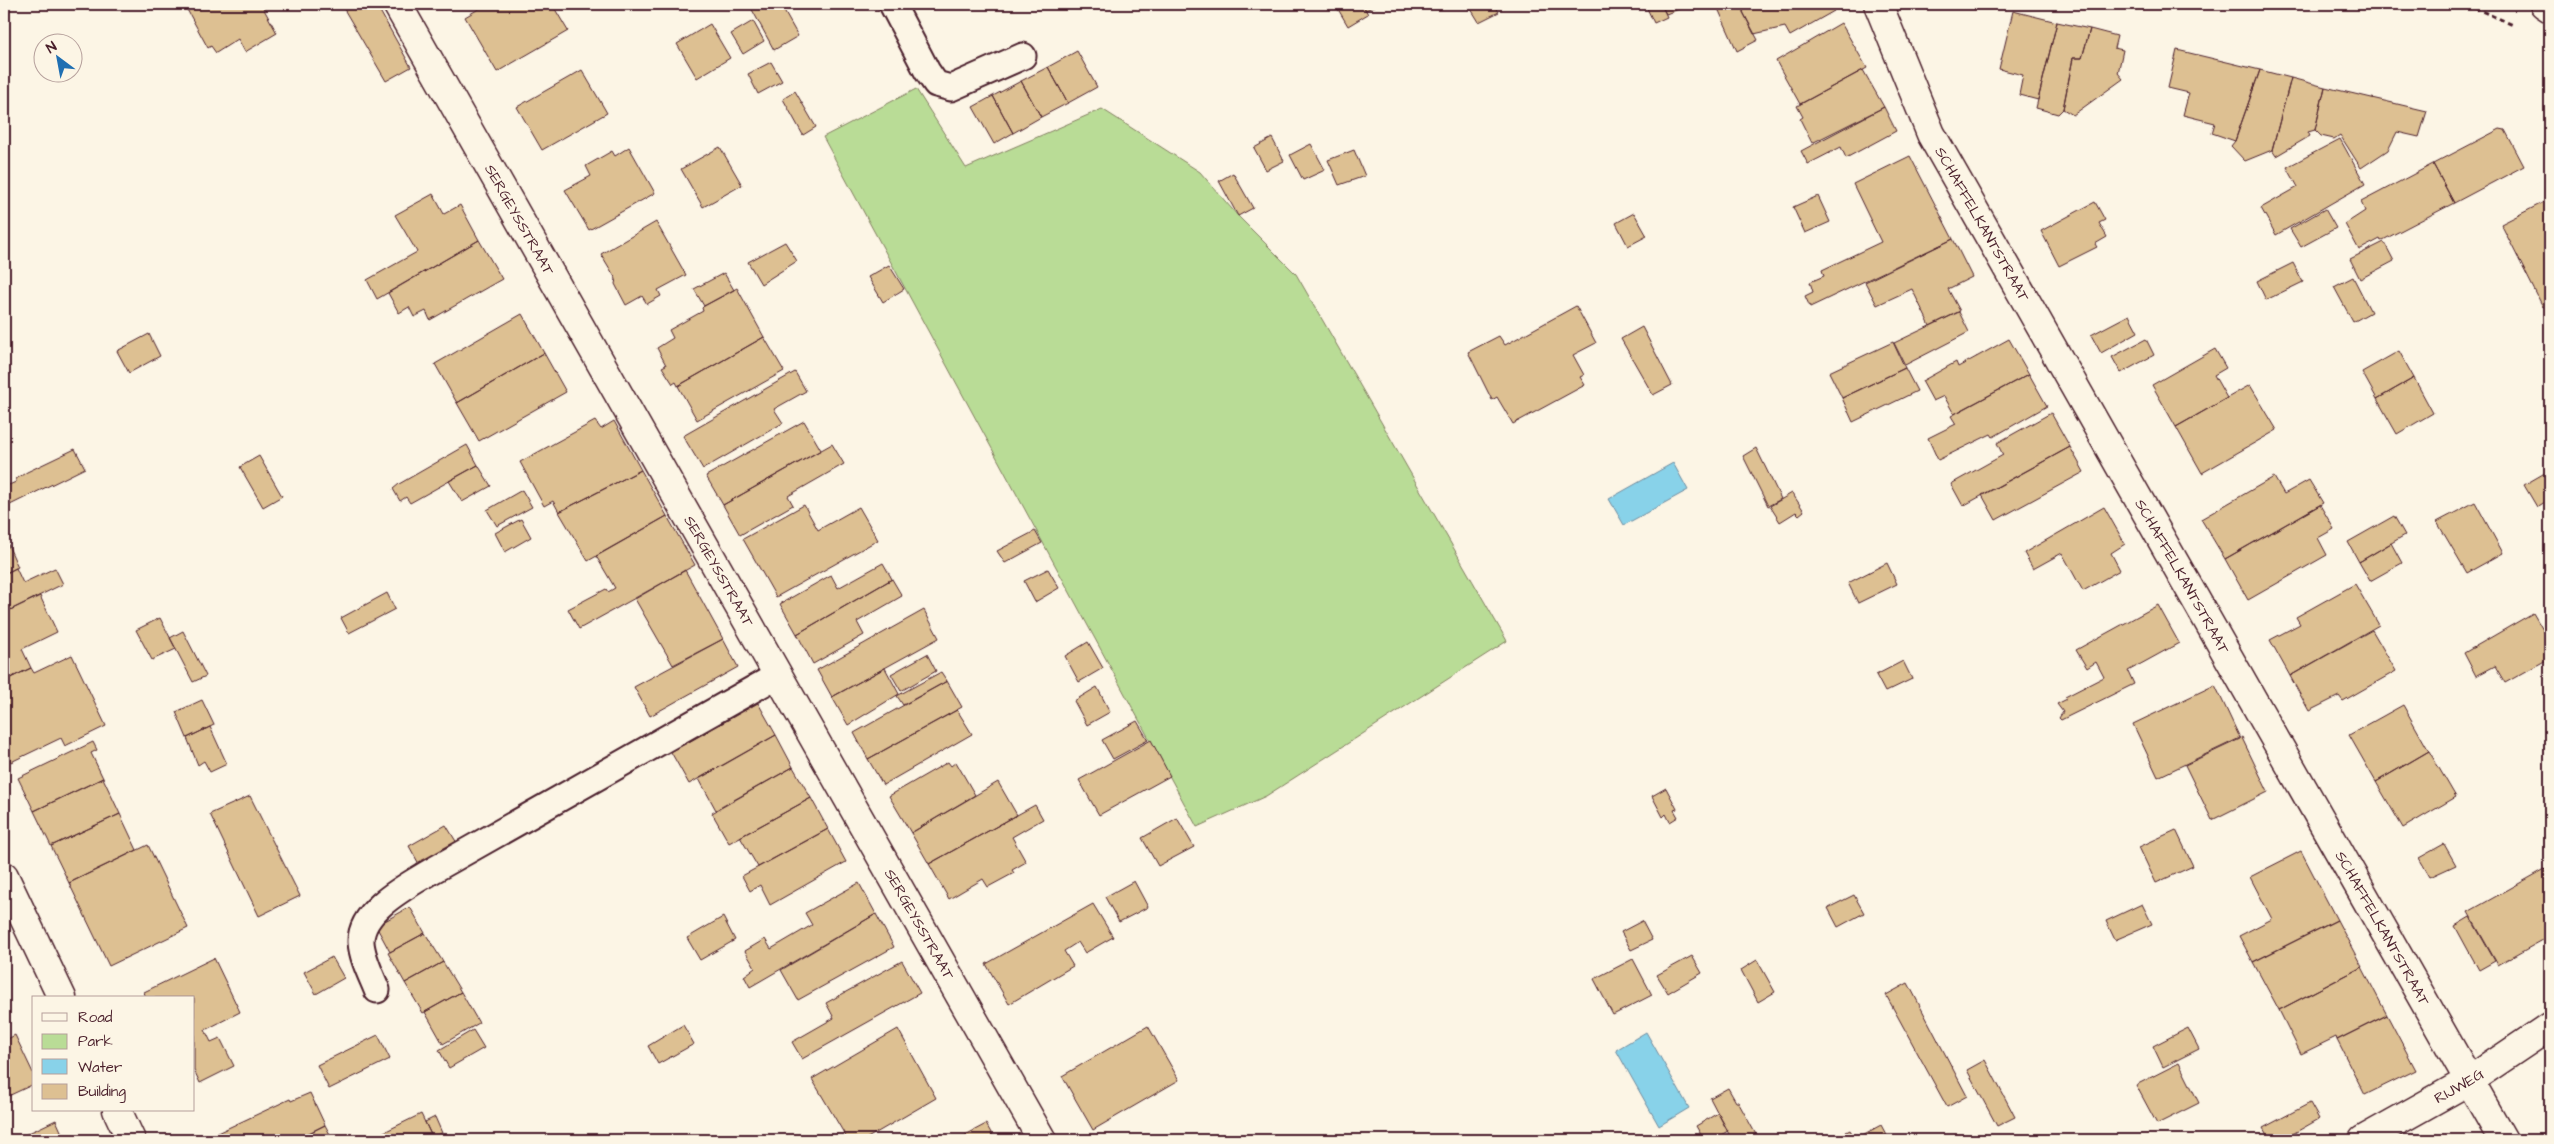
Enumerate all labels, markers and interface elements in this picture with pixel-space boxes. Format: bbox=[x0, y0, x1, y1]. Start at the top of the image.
north arrow bbox=[32, 32, 82, 82]
text: N bbox=[43, 37, 61, 59]
street label: SCHAFFELKANTSTRAAT bbox=[1930, 143, 2035, 306]
street label: SERGEYSSTRAAT bbox=[480, 160, 560, 280]
street label: SCHAFFELKANTSTRAAT bbox=[2130, 495, 2235, 658]
street label: SERGEYSSTRAAT bbox=[679, 512, 759, 631]
street label: SCHAFFELKANTSTRAAT bbox=[2330, 847, 2435, 1010]
street label: SERGEYSSTRAAT bbox=[880, 865, 960, 984]
legend bbox=[32, 996, 195, 1112]
text: Road bbox=[78, 1007, 113, 1028]
text: Park bbox=[78, 1031, 113, 1052]
text: Water bbox=[78, 1057, 122, 1078]
street label: RIJWEG bbox=[2430, 1063, 2488, 1109]
text: Building bbox=[78, 1081, 126, 1103]

